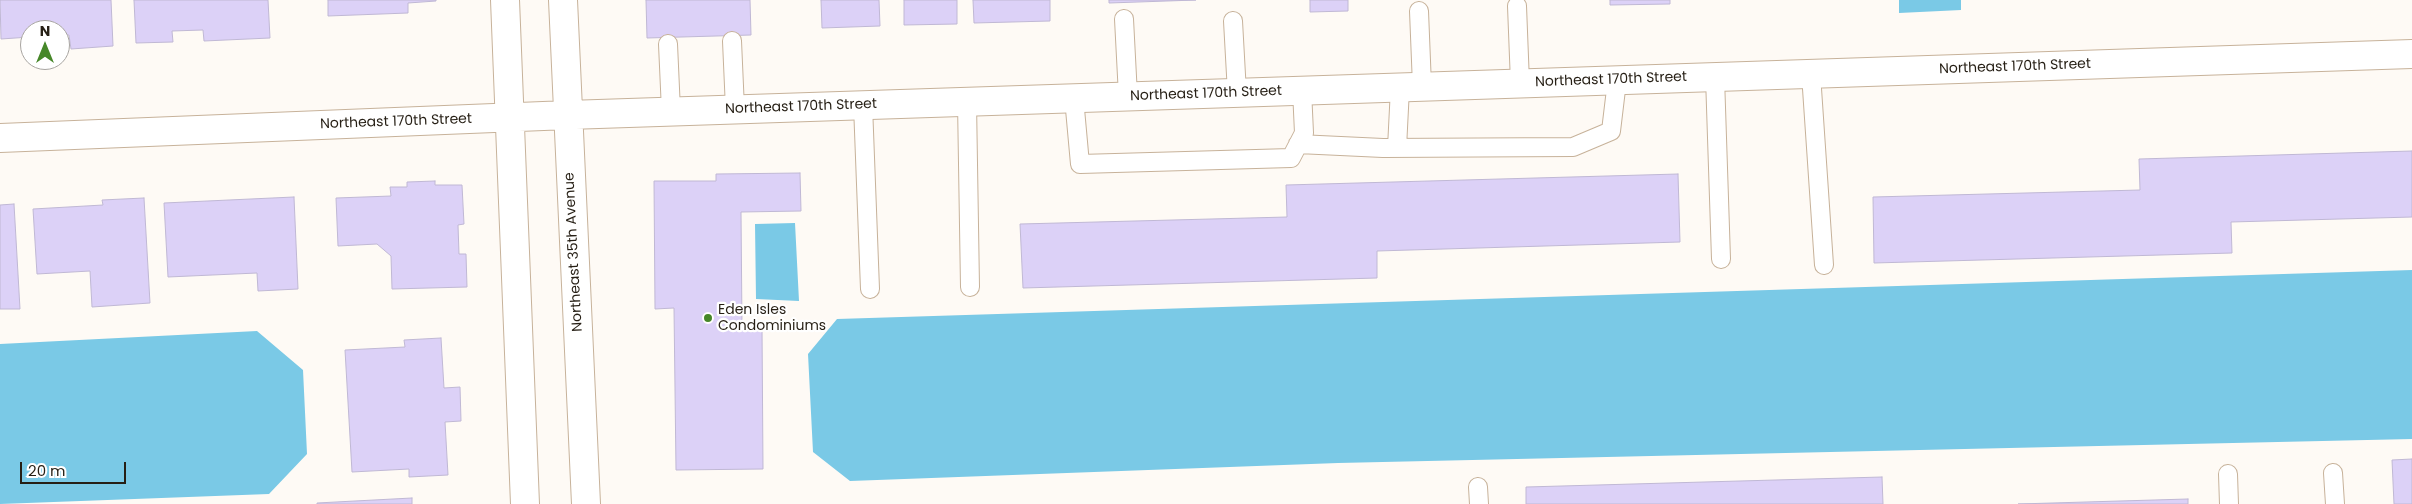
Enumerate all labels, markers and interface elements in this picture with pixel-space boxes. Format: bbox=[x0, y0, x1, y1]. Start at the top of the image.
north arrow bbox=[20, 20, 70, 70]
text: N bbox=[40, 21, 50, 41]
street label: Northeast 170th Street bbox=[1939, 56, 2091, 78]
street label: Northeast 170th Street bbox=[1535, 69, 1687, 91]
street label: Northeast 170th Street bbox=[1130, 83, 1282, 105]
street label: Northeast 170th Street bbox=[725, 96, 877, 118]
street label: Northeast 170th Street bbox=[320, 111, 472, 133]
street label: Northeast 35th Avenue bbox=[561, 172, 587, 332]
place label: Eden Isles Condominiums bbox=[718, 302, 826, 334]
marker: Eden Isles Condominiums bbox=[702, 312, 714, 324]
scale bar bbox=[22, 452, 129, 484]
text: 20 m bbox=[28, 460, 66, 481]

